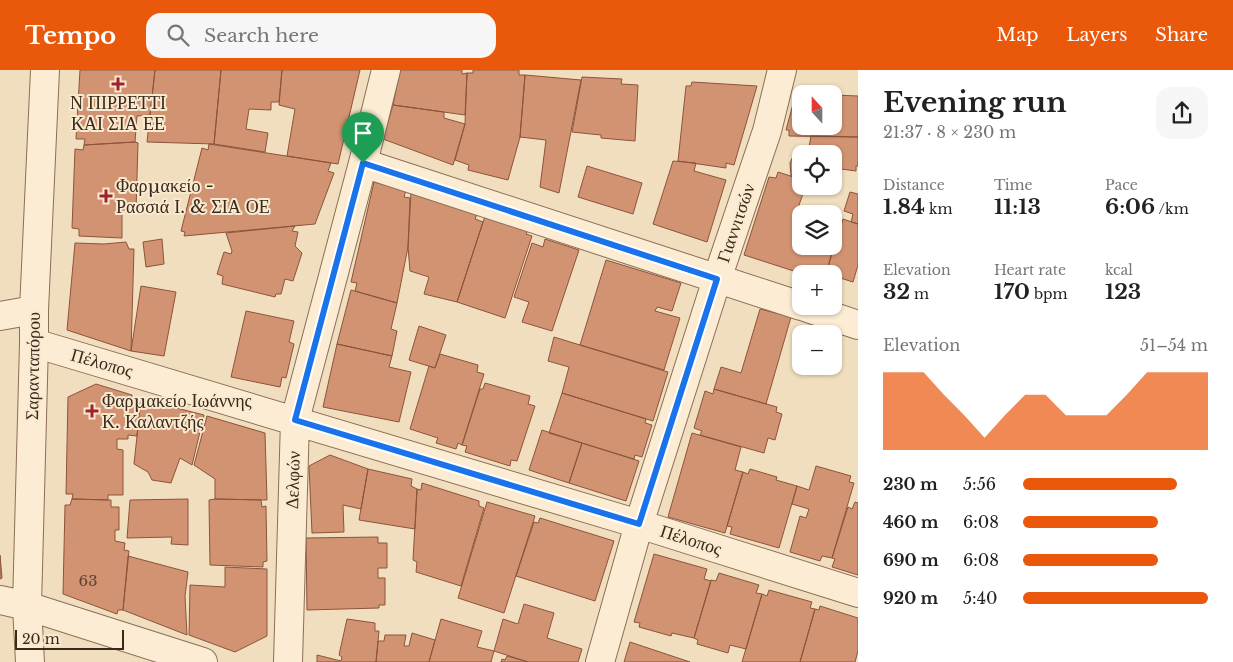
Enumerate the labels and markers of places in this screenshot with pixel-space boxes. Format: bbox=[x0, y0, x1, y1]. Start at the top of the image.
marker: Ν ΠΙΡΡΕΤΤΙ ΚΑΙ ΣΙΑ ΕΕ bbox=[112, 78, 124, 90]
place label: Ν ΠΙΡΡΕΤΤΙ ΚΑΙ ΣΙΑ ΕΕ bbox=[70, 92, 166, 135]
pin bbox=[342, 112, 384, 163]
place label: Φαρμακείο - Ρασσιά Ι. & ΣΙΑ ΟΕ bbox=[116, 175, 270, 218]
marker: Φαρμακείο - Ρασσιά Ι. & ΣΙΑ ΟΕ bbox=[100, 190, 112, 202]
place label: Φαρμακείο Ιωάννης Κ. Καλαντζής bbox=[102, 390, 252, 433]
marker: Φαρμακείο Ιωάννης Κ. Καλαντζής bbox=[86, 405, 98, 417]

